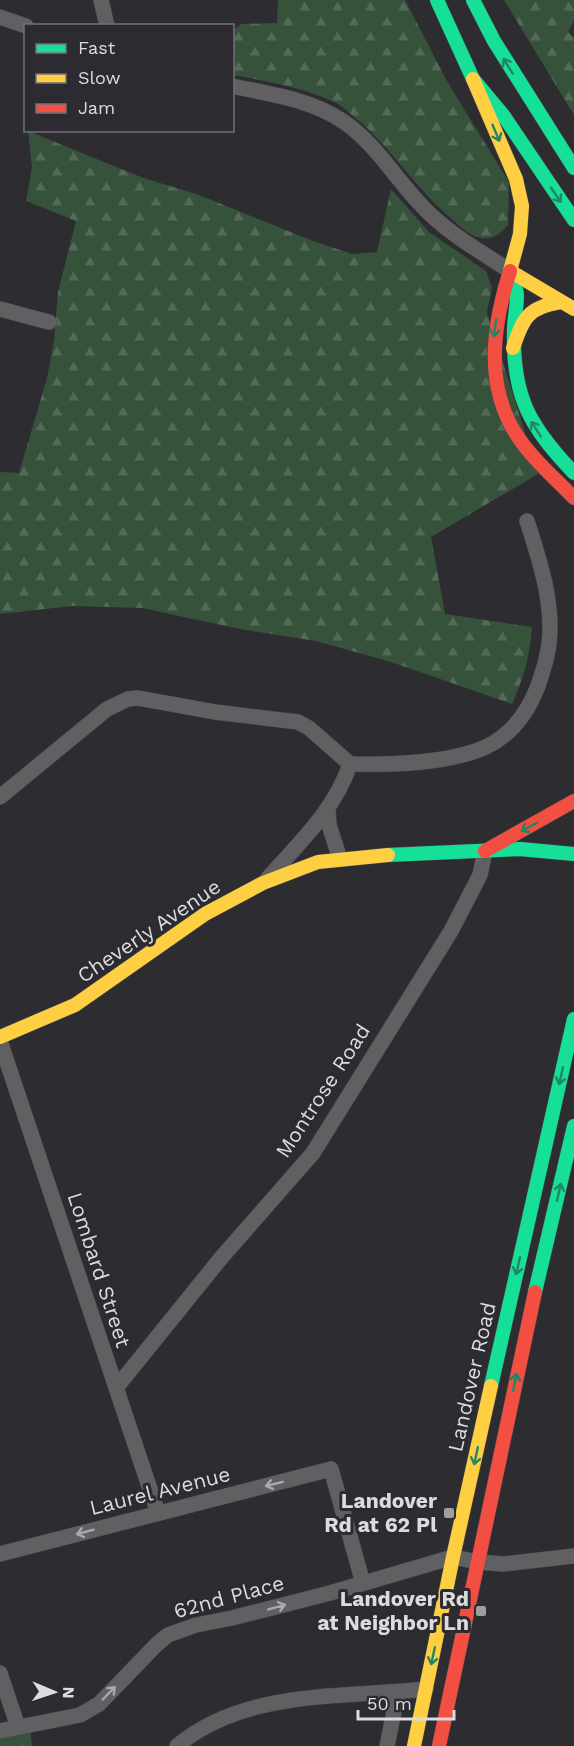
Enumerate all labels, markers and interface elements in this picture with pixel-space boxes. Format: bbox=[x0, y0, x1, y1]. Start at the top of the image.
legend bbox=[24, 24, 234, 132]
text: Fast bbox=[78, 37, 116, 58]
one-way arrow bbox=[502, 58, 514, 75]
text: Slow bbox=[78, 67, 121, 88]
text: Jam bbox=[78, 97, 115, 118]
one-way arrow bbox=[491, 123, 503, 141]
one-way arrow bbox=[550, 186, 562, 202]
one-way arrow bbox=[490, 317, 501, 337]
one-way arrow bbox=[529, 421, 541, 438]
one-way arrow bbox=[521, 821, 539, 833]
street label: Cheverly Avenue bbox=[72, 873, 225, 988]
street label: Montrose Road bbox=[270, 1019, 375, 1162]
one-way arrow bbox=[555, 1065, 566, 1085]
one-way arrow bbox=[554, 1183, 565, 1202]
street label: Lombard Street bbox=[63, 1189, 136, 1351]
one-way arrow bbox=[512, 1256, 524, 1275]
street label: Landover Road bbox=[442, 1300, 501, 1454]
one-way arrow bbox=[510, 1372, 521, 1392]
one-way arrow bbox=[470, 1446, 481, 1465]
street label: Laurel Avenue bbox=[87, 1461, 233, 1520]
one-way arrow bbox=[265, 1478, 284, 1490]
place label: Landover Rd at 62 Pl bbox=[324, 1488, 437, 1537]
marker: Landover Rd at 62 Pl bbox=[442, 1506, 456, 1520]
one-way arrow bbox=[76, 1527, 95, 1538]
street label: 62nd Place bbox=[171, 1570, 287, 1623]
place label: Landover Rd at Neighbor Ln bbox=[317, 1586, 469, 1635]
one-way arrow bbox=[267, 1600, 286, 1612]
marker: Landover Rd at Neighbor Ln bbox=[474, 1604, 488, 1618]
one-way arrow bbox=[427, 1645, 438, 1665]
north arrow bbox=[24, 1662, 84, 1722]
scale bar bbox=[358, 1683, 454, 1721]
text: N bbox=[59, 1686, 78, 1699]
one-way arrow bbox=[102, 1686, 116, 1701]
text: 50 m bbox=[367, 1693, 412, 1714]

